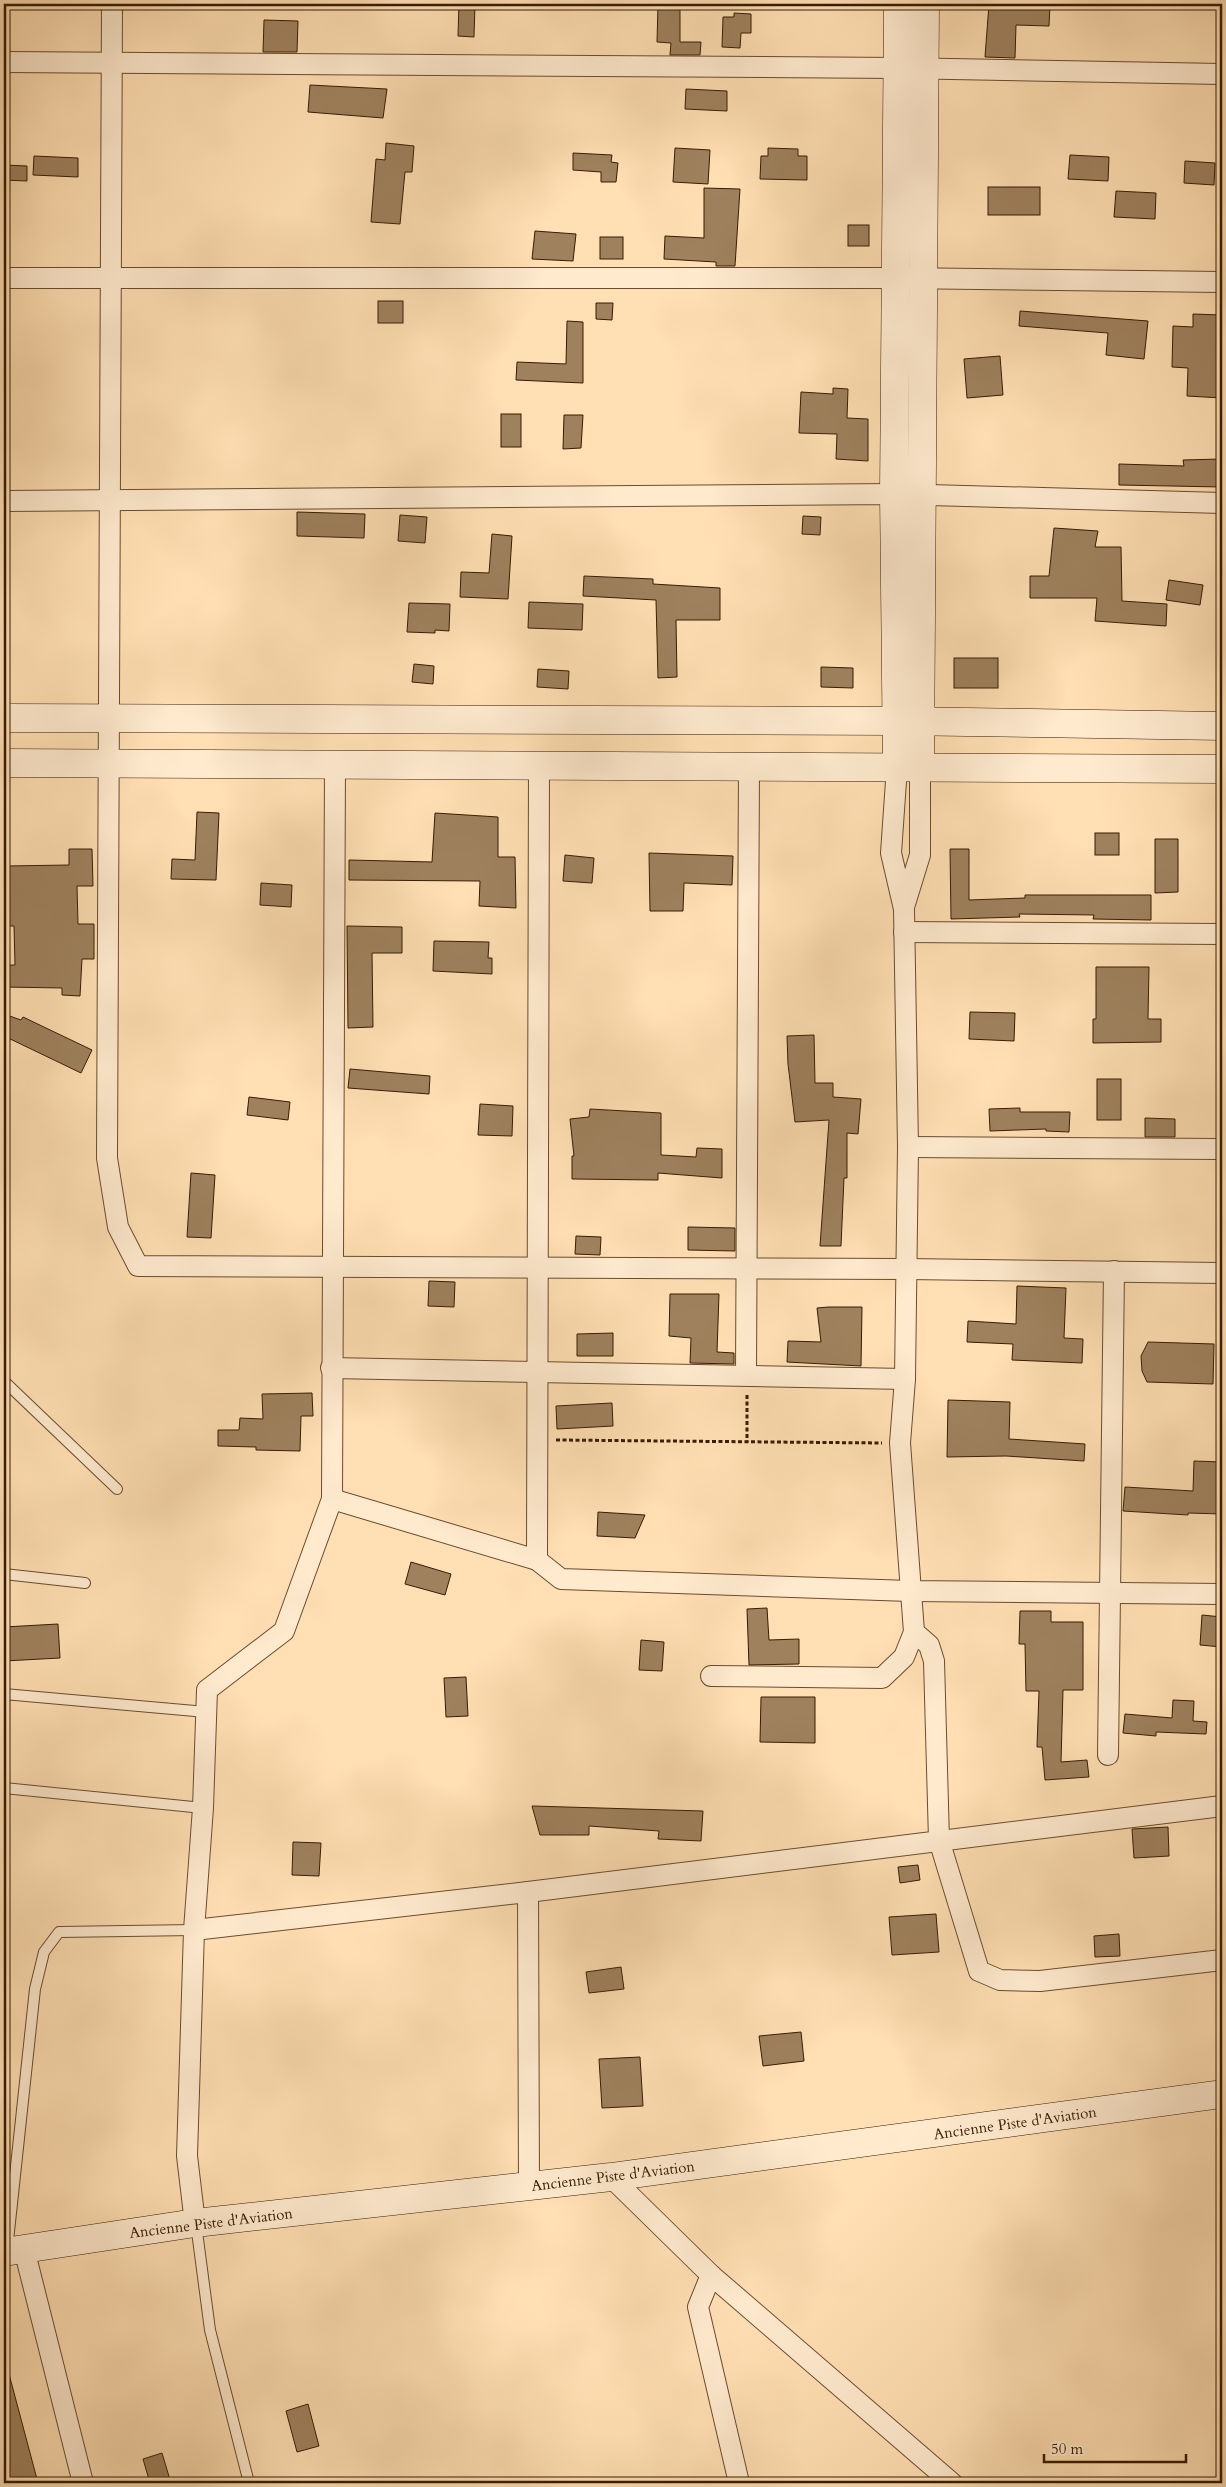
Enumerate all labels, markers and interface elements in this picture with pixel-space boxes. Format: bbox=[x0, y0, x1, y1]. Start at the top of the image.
street label: Ancienne Piste d'Aviation bbox=[932, 2102, 1098, 2144]
street label: Ancienne Piste d'Aviation bbox=[530, 2156, 696, 2196]
street label: Ancienne Piste d'Aviation bbox=[128, 2203, 294, 2243]
scale bar bbox=[1044, 2432, 1186, 2464]
text: 50 m bbox=[1051, 2439, 1083, 2459]

